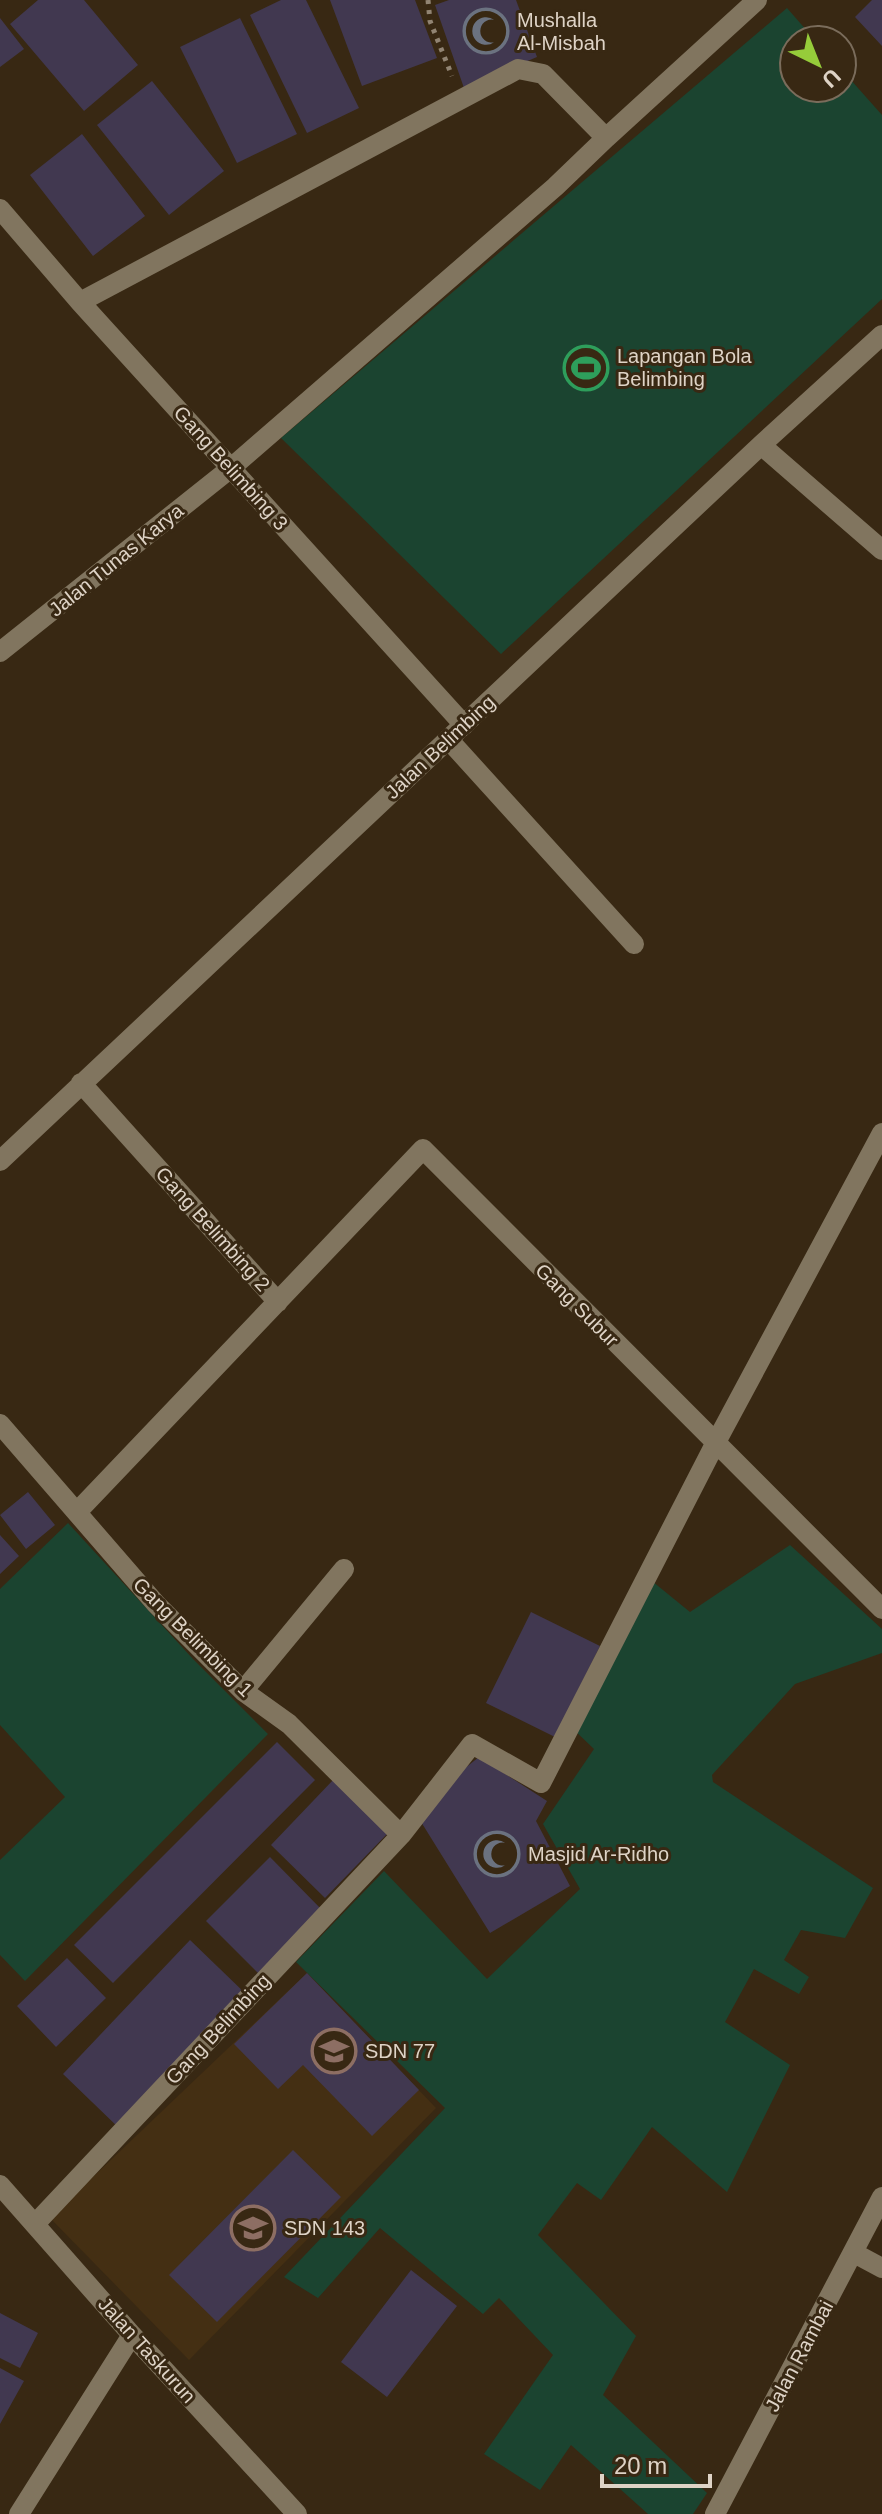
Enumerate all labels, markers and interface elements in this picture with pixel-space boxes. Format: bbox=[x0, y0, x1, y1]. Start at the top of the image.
mosque icon: Mushalla Al-Misbah bbox=[462, 7, 510, 55]
place label: Mushalla Al-Misbah bbox=[517, 9, 606, 54]
north arrow bbox=[778, 24, 858, 104]
text: U bbox=[817, 64, 846, 93]
sports icon: Lapangan Bola Belimbing bbox=[562, 344, 610, 392]
place label: Lapangan Bola Belimbing bbox=[617, 345, 752, 390]
street label: Gang Belimbing 3 bbox=[170, 402, 292, 534]
street label: Jalan Tunas Karya bbox=[45, 499, 188, 621]
street label: Jalan Belimbing bbox=[381, 691, 499, 803]
street label: Gang Belimbing 2 bbox=[152, 1163, 274, 1295]
street label: Gang Subur bbox=[531, 1259, 623, 1351]
street label: Gang Belimbing 1 bbox=[129, 1573, 257, 1701]
mosque icon: Masjid Ar-Ridho bbox=[473, 1830, 521, 1878]
place label: Masjid Ar-Ridho bbox=[528, 1843, 669, 1865]
street label: Gang Belimbing bbox=[161, 1969, 275, 2089]
school or university icon: SDN 77 bbox=[310, 2027, 358, 2075]
place label: SDN 77 bbox=[365, 2040, 435, 2062]
school or university icon: SDN 143 bbox=[229, 2204, 277, 2252]
place label: SDN 143 bbox=[284, 2217, 365, 2239]
street label: Jalan Taskurun bbox=[94, 2293, 200, 2407]
street label: Jalan Rambai bbox=[761, 2297, 837, 2415]
scale bar bbox=[602, 2438, 710, 2488]
text: 20 m bbox=[614, 2452, 667, 2479]

